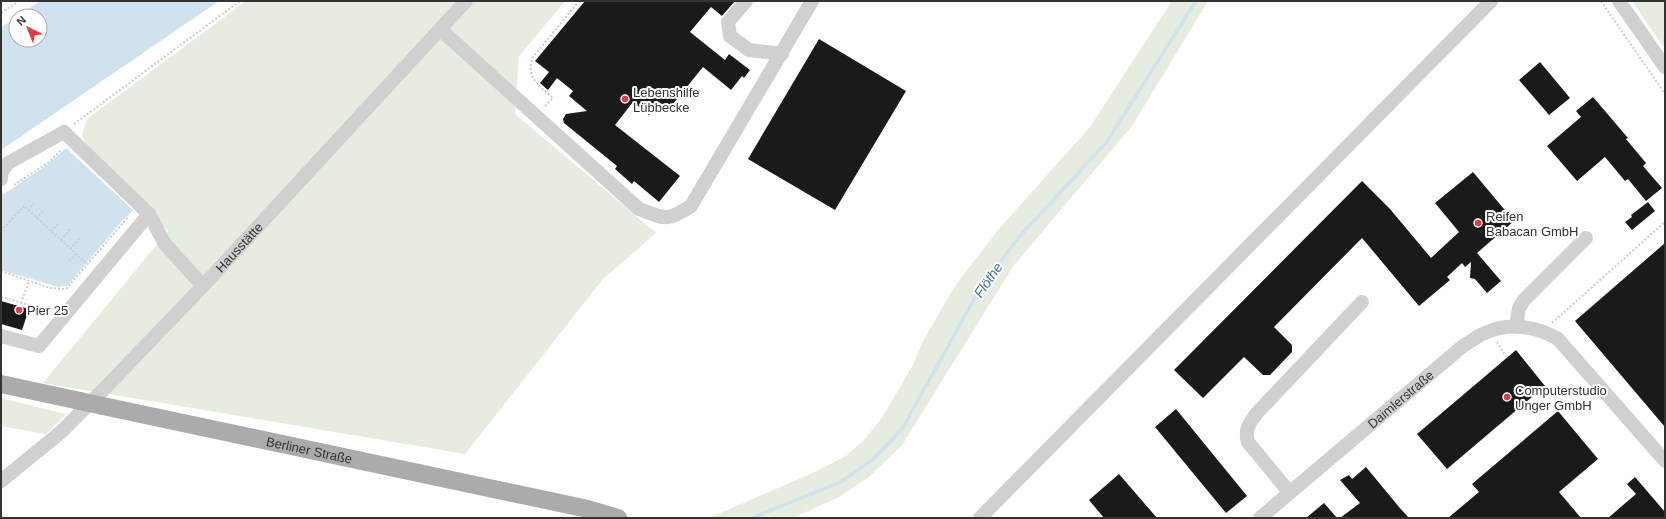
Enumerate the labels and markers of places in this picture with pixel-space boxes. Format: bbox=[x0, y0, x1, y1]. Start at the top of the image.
place label: Lebenshilfe Lübbecke bbox=[633, 85, 700, 115]
marker: Lebenshilfe Lübbecke bbox=[620, 94, 630, 104]
place label: Reifen Babacan GmbH bbox=[1486, 209, 1579, 239]
marker: Reifen Babacan GmbH bbox=[1473, 218, 1483, 228]
place label: Pier 25 bbox=[27, 303, 68, 318]
marker: Pier 25 bbox=[14, 305, 24, 315]
place label: Computerstudio Unger GmbH bbox=[1515, 383, 1607, 413]
marker: Computerstudio Unger GmbH bbox=[1502, 392, 1512, 402]

